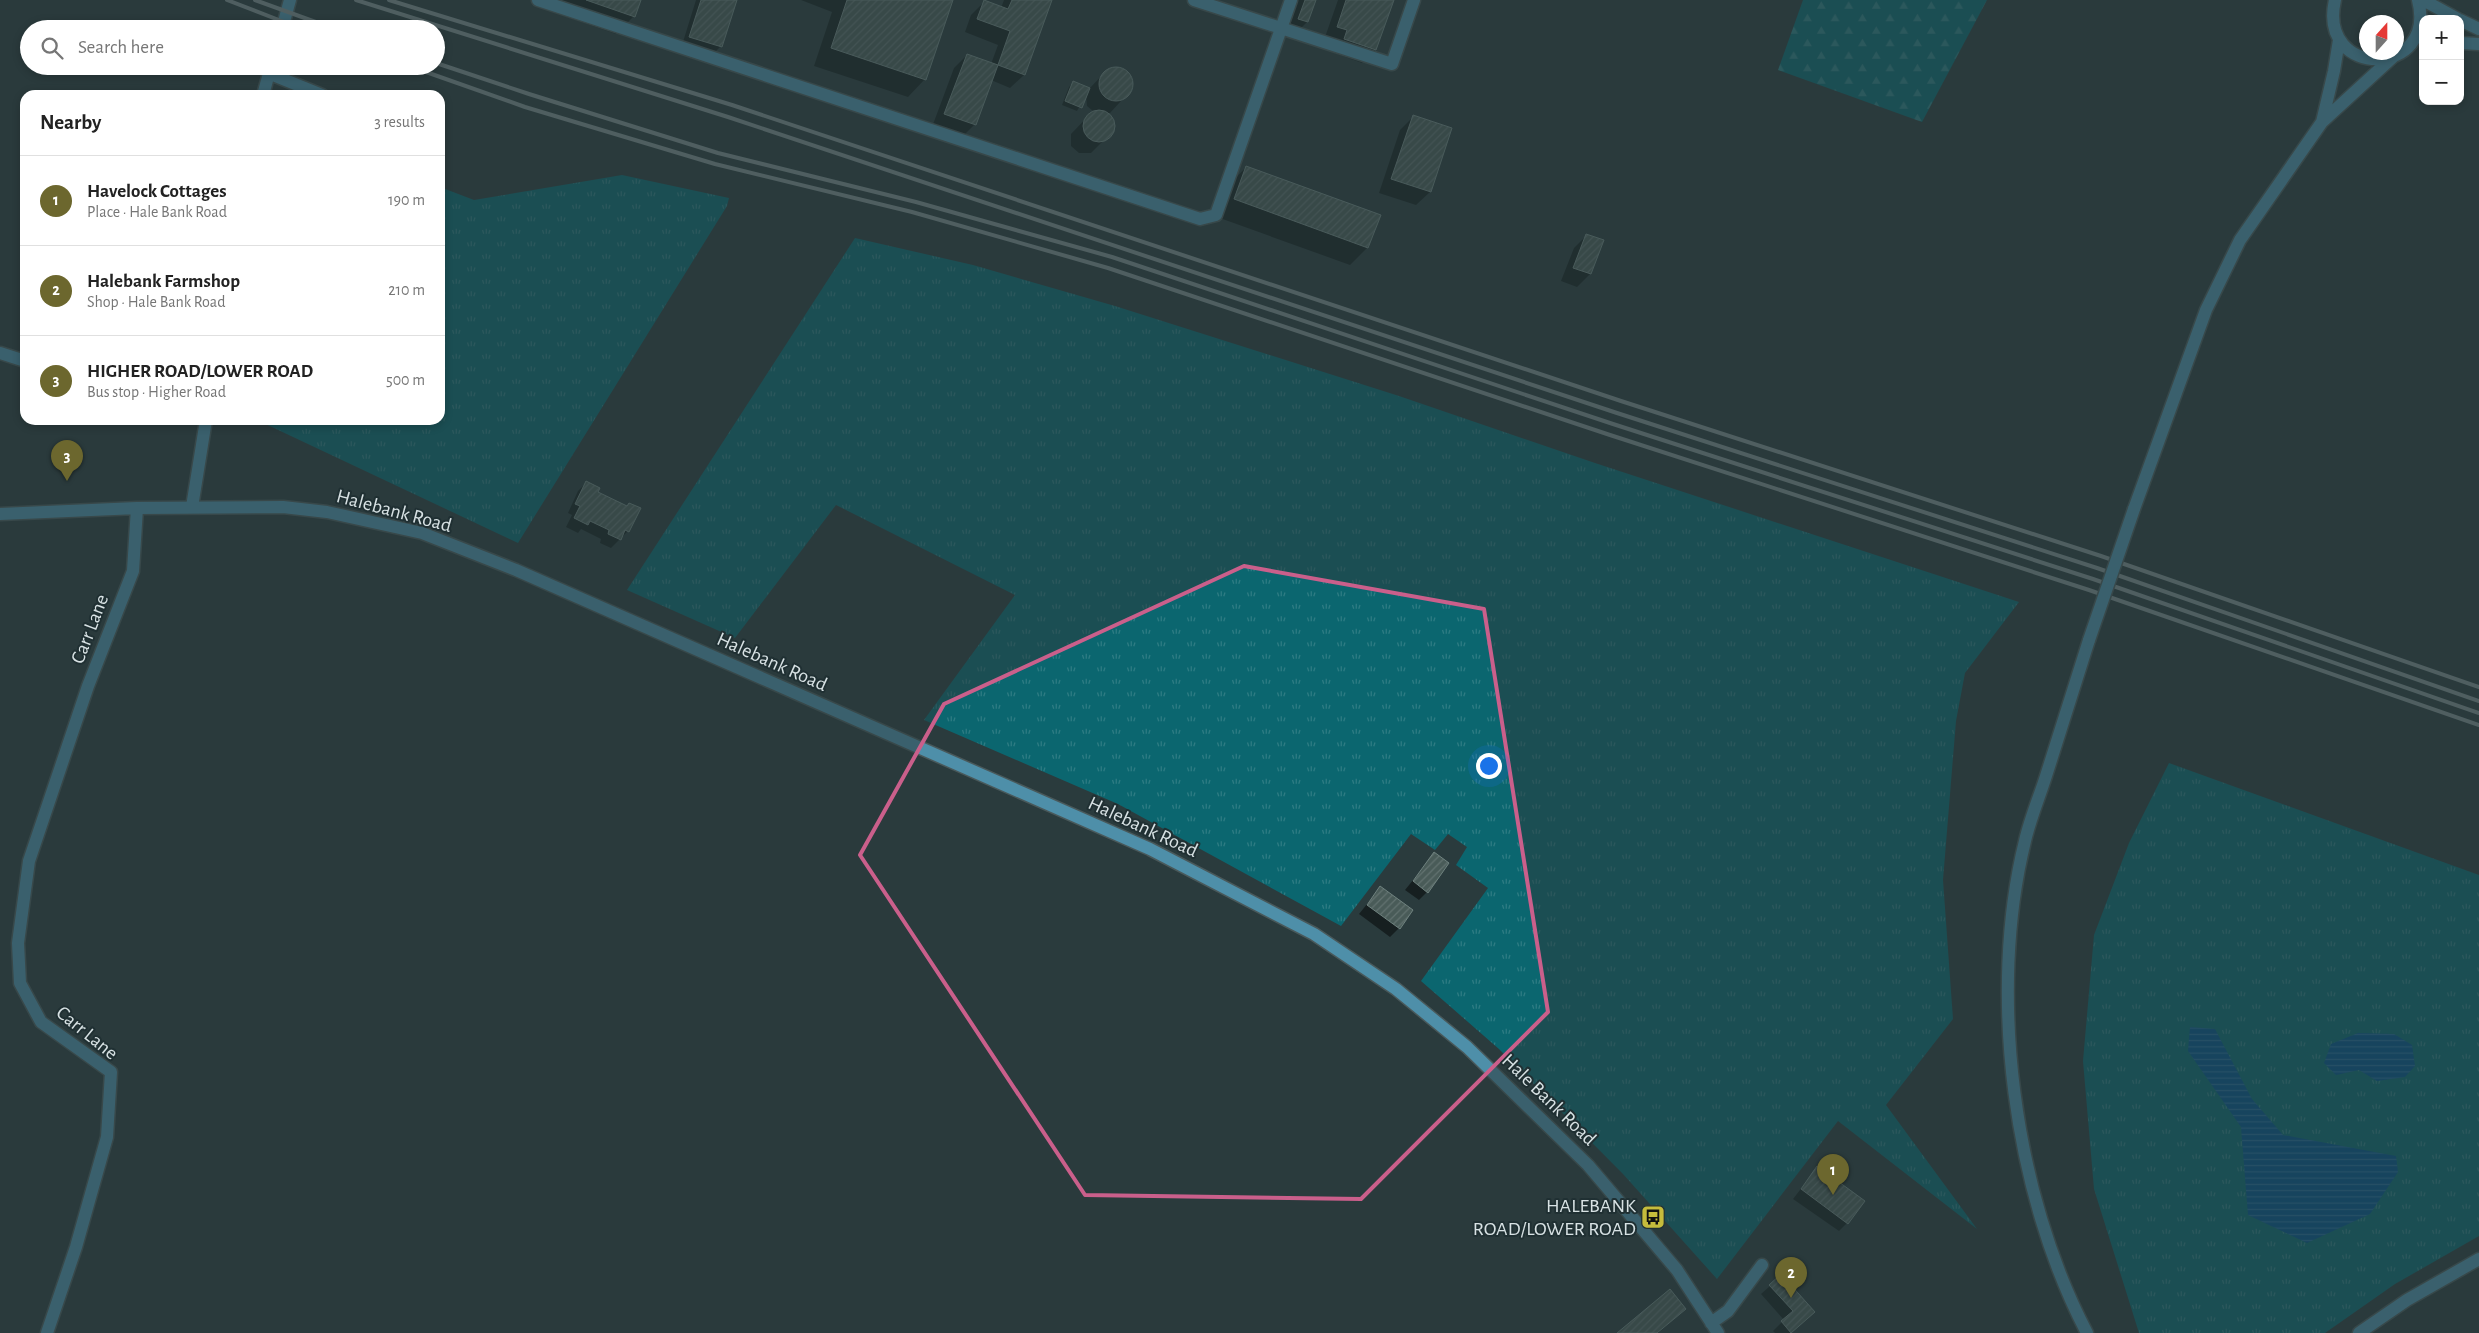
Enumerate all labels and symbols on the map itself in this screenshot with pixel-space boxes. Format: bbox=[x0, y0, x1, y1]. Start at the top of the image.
north arrow bbox=[2359, 15, 2404, 60]
pin: 3 bbox=[51, 440, 83, 481]
street label: Halebank Road bbox=[334, 486, 454, 536]
street label: Carr Lane bbox=[68, 592, 112, 666]
street label: Halebank Road bbox=[714, 629, 830, 695]
your location bbox=[1476, 753, 1502, 779]
street label: Halebank Road bbox=[1085, 793, 1201, 861]
street label: Carr Lane bbox=[53, 1002, 121, 1064]
street label: Hale Bank Road bbox=[1498, 1050, 1600, 1150]
pin: 1 bbox=[1817, 1154, 1849, 1195]
place label: HALEBANK ROAD/LOWER ROAD bbox=[1473, 1196, 1636, 1239]
bus stop icon: HALEBANK ROAD/LOWER ROAD bbox=[1640, 1204, 1666, 1230]
pin: 2 bbox=[1775, 1257, 1807, 1298]

